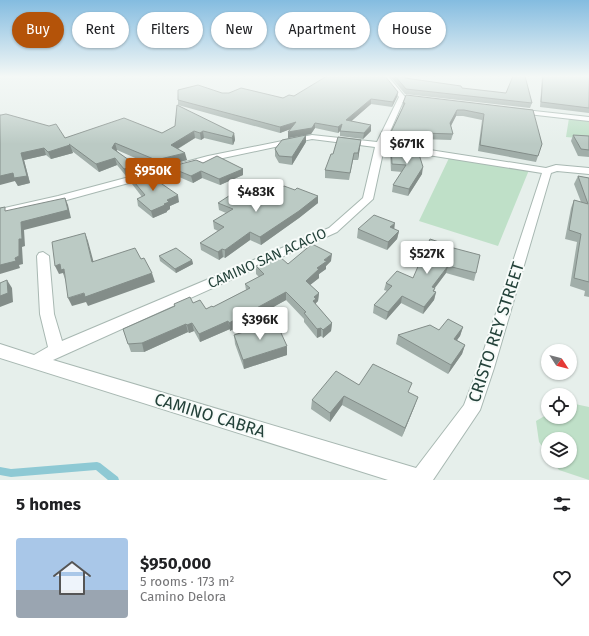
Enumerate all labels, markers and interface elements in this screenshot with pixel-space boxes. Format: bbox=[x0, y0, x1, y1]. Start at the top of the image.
chip: Buy bbox=[12, 12, 64, 48]
chip: Rent bbox=[72, 12, 129, 48]
chip: Filters bbox=[137, 12, 203, 48]
chip: New bbox=[211, 12, 267, 48]
chip: Apartment bbox=[275, 12, 370, 48]
chip: House bbox=[378, 12, 446, 48]
pin: $671K bbox=[379, 131, 435, 165]
text: $671K bbox=[390, 136, 424, 151]
pin: $950K bbox=[125, 158, 181, 192]
text: $950K bbox=[134, 163, 172, 178]
pin: $483K bbox=[228, 179, 284, 213]
text: $483K bbox=[237, 184, 275, 199]
street label: CAMINO SAN ACACIO bbox=[205, 225, 329, 292]
pin: $527K bbox=[399, 241, 455, 275]
text: $527K bbox=[410, 246, 444, 261]
street label: CRISTO REY STREET bbox=[464, 259, 529, 405]
pin: $396K bbox=[232, 307, 288, 341]
text: $396K bbox=[242, 312, 278, 327]
north arrow bbox=[541, 344, 577, 380]
map controls bbox=[541, 344, 577, 468]
button: locate bbox=[541, 388, 577, 424]
street label: CAMINO CABRA bbox=[152, 389, 268, 442]
button: layers bbox=[541, 432, 577, 468]
icon: filters bbox=[551, 493, 573, 515]
text: 5 homes bbox=[16, 494, 81, 515]
text: $950,000 bbox=[140, 553, 211, 574]
icon: home bbox=[48, 554, 96, 602]
icon: heart bbox=[551, 567, 573, 589]
text: 5 rooms · 173 m² bbox=[140, 574, 234, 589]
text: Camino Delora bbox=[140, 589, 226, 604]

